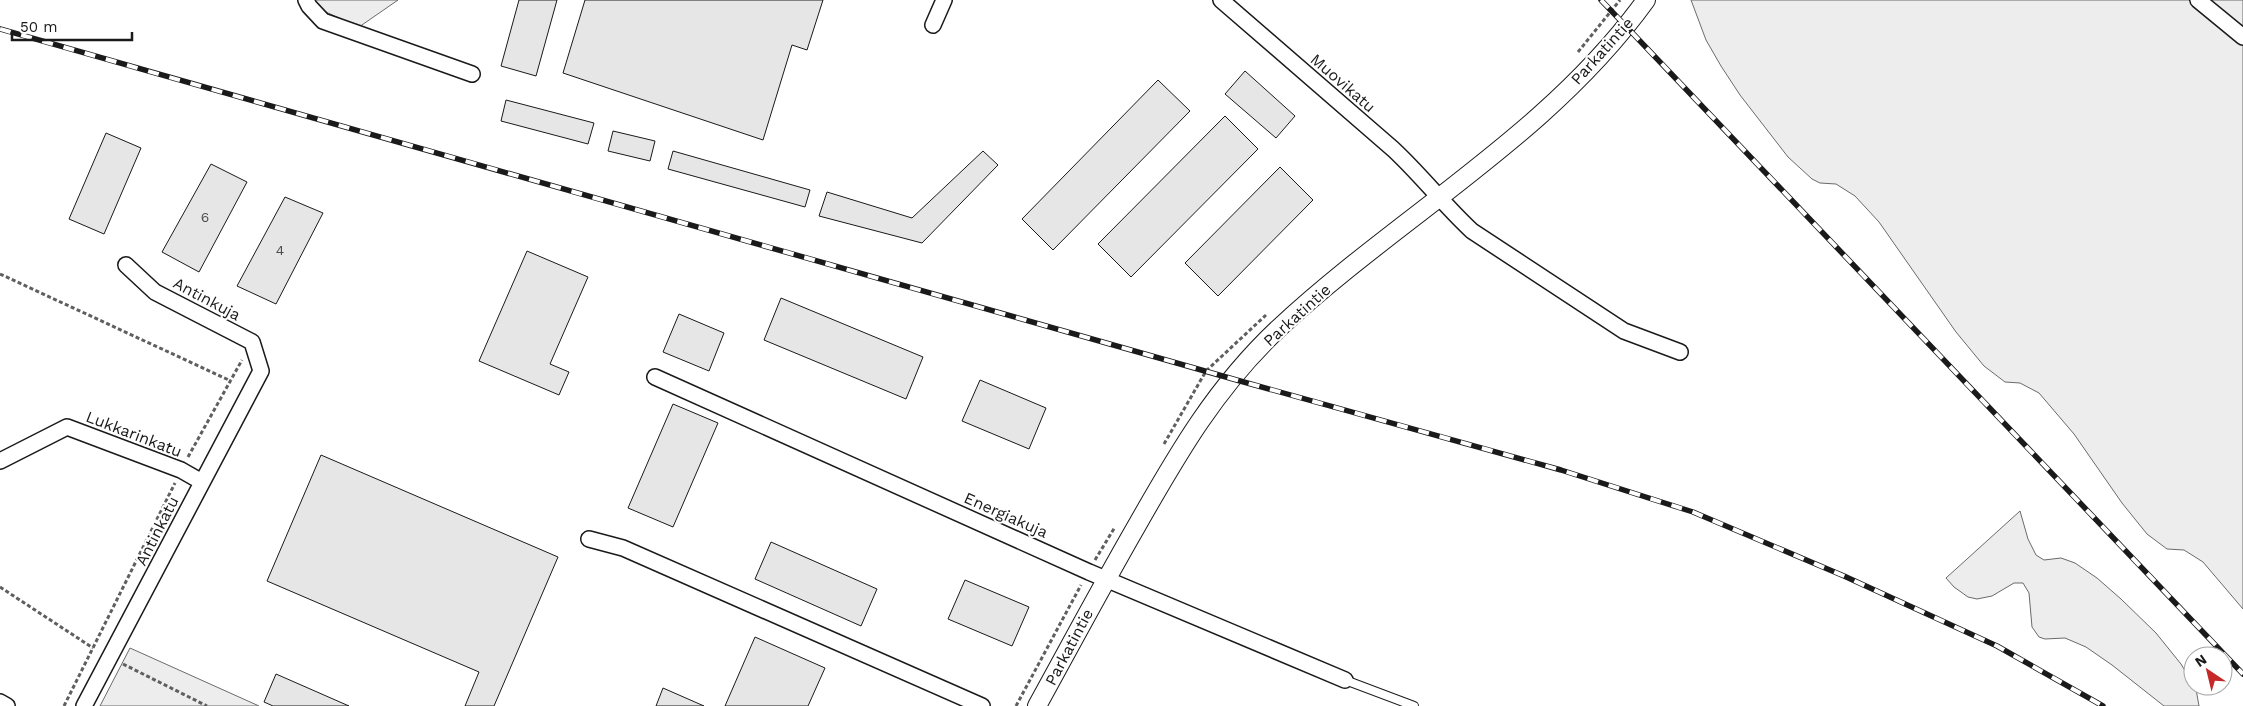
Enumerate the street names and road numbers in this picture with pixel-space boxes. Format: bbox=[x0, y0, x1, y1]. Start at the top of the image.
street label: Parkatintie bbox=[1567, 13, 1637, 89]
street label: Muovikatu bbox=[1307, 50, 1379, 116]
street label: Antinkuja bbox=[170, 273, 244, 325]
street label: Parkatintie bbox=[1259, 280, 1335, 350]
street label: Lukkarinkatu bbox=[83, 407, 185, 461]
street label: Energiakuja bbox=[961, 488, 1051, 542]
street label: Antinkatu bbox=[131, 493, 183, 569]
street label: Parkatintie bbox=[1041, 605, 1097, 689]

